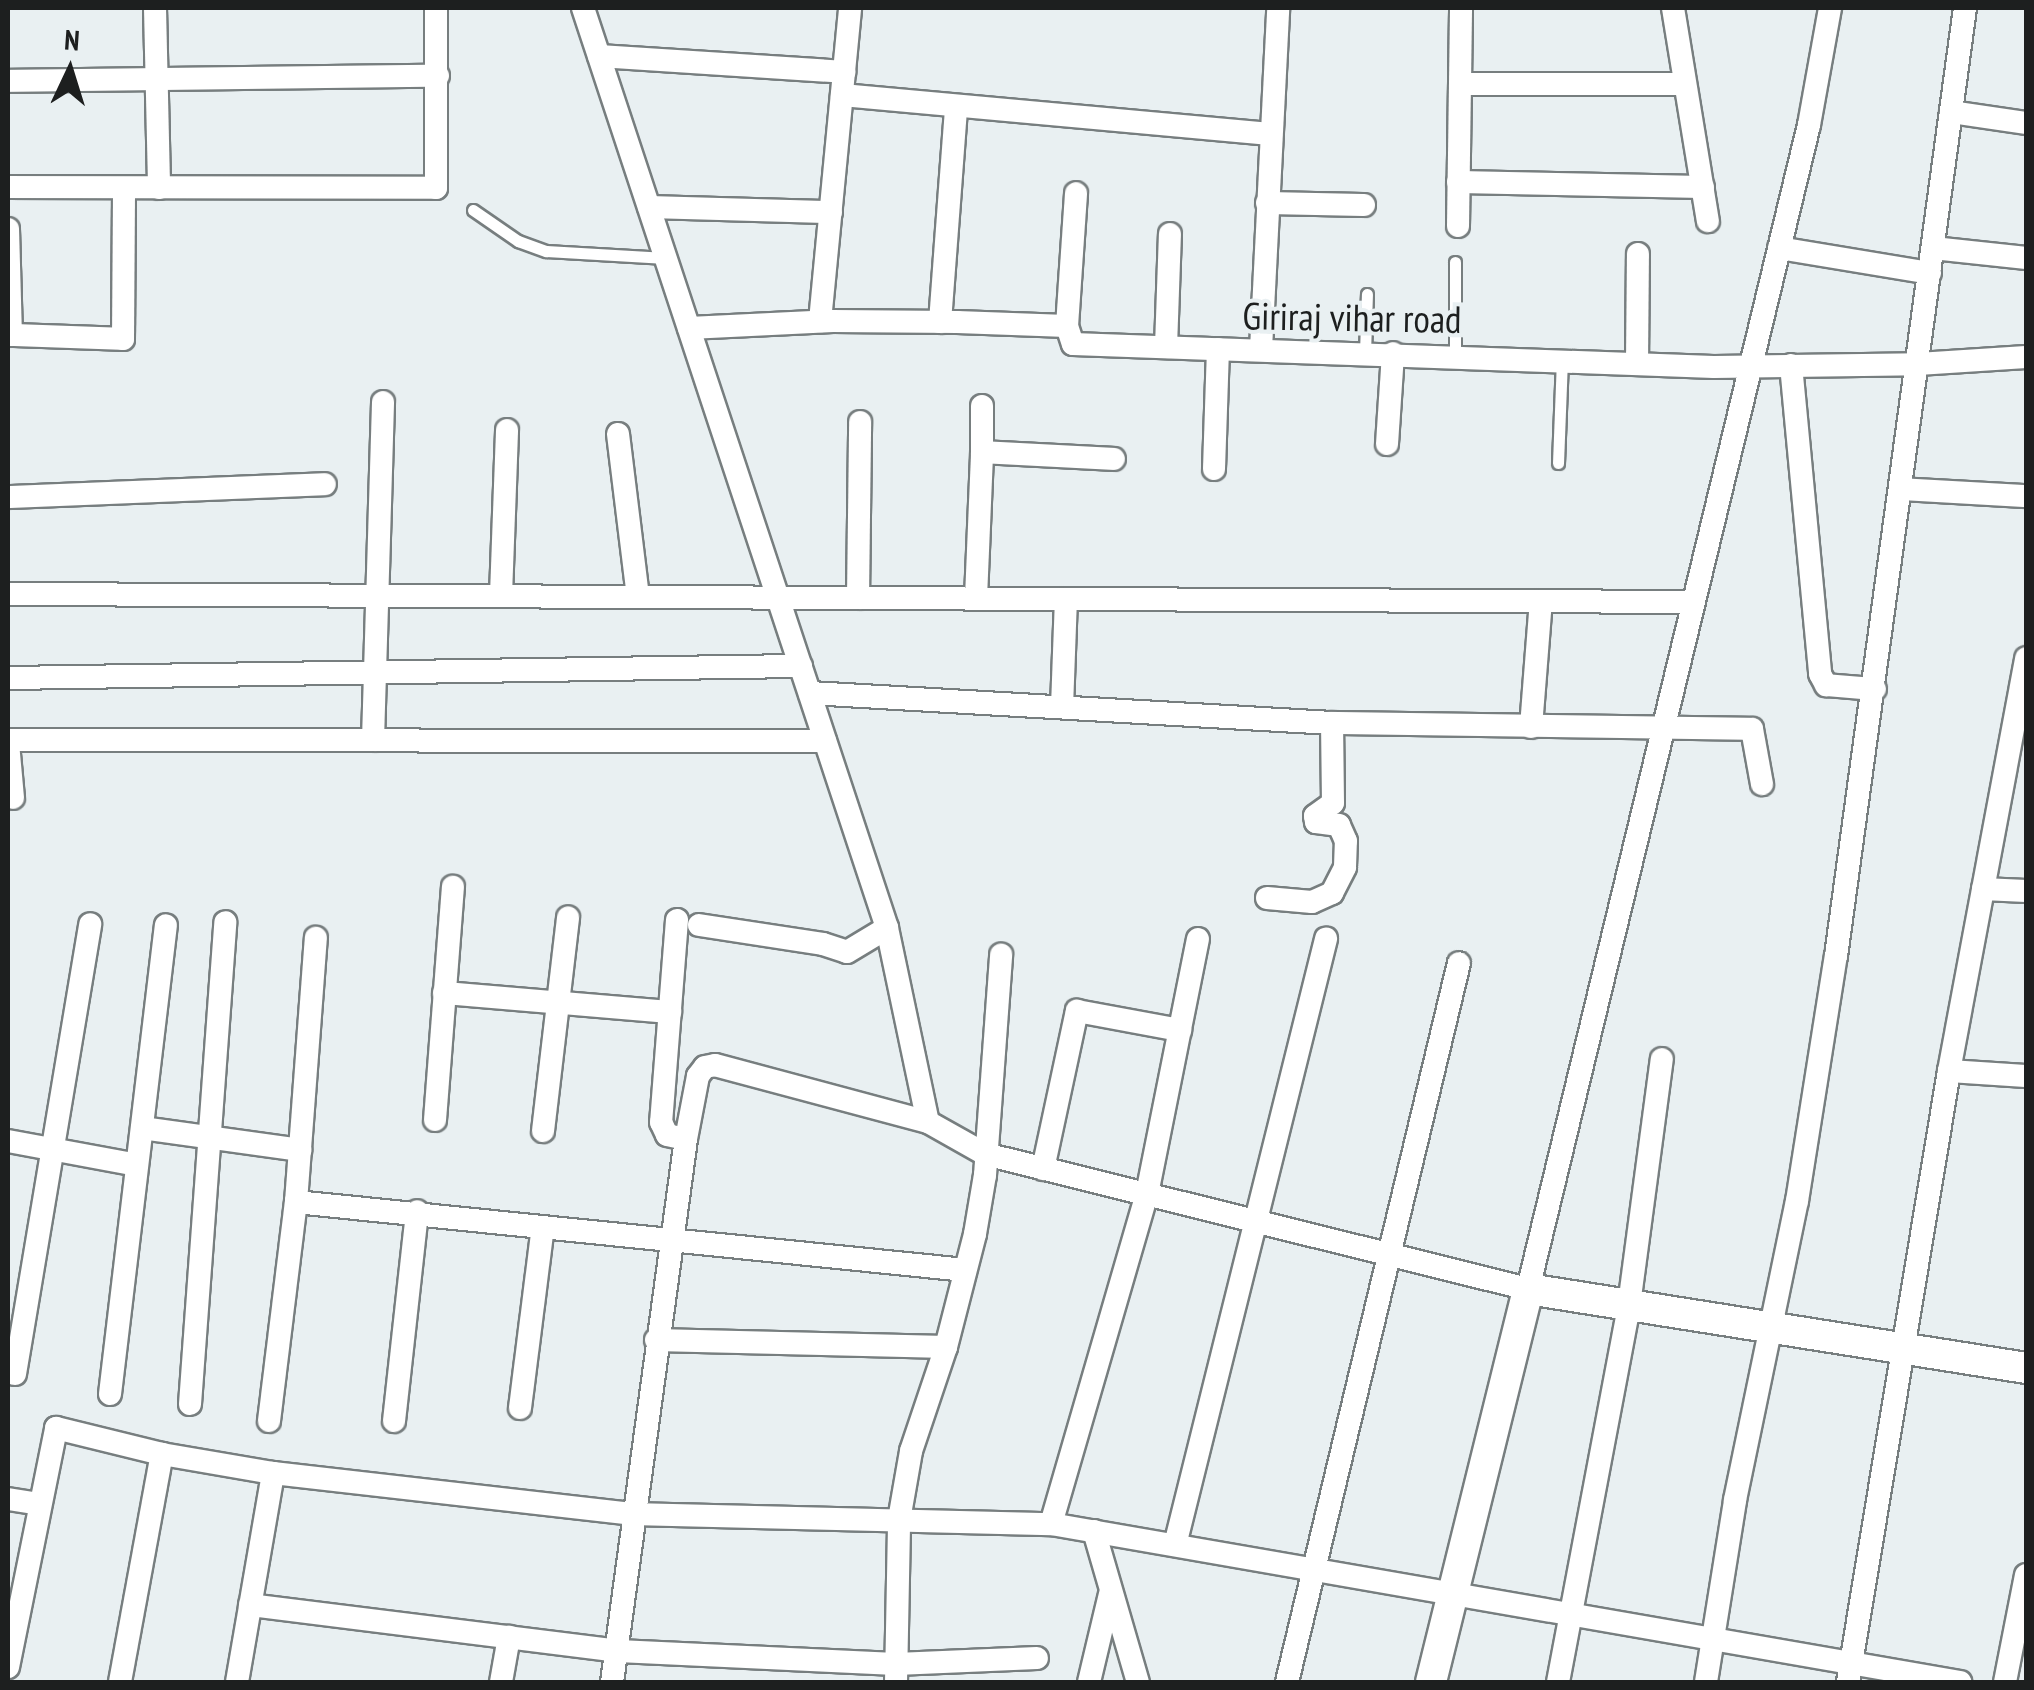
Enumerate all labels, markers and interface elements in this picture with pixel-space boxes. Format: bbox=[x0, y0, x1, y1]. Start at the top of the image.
north arrow bbox=[20, 20, 120, 120]
text: N bbox=[63, 21, 81, 59]
street label: Giriraj vihar road bbox=[1242, 292, 1462, 342]

